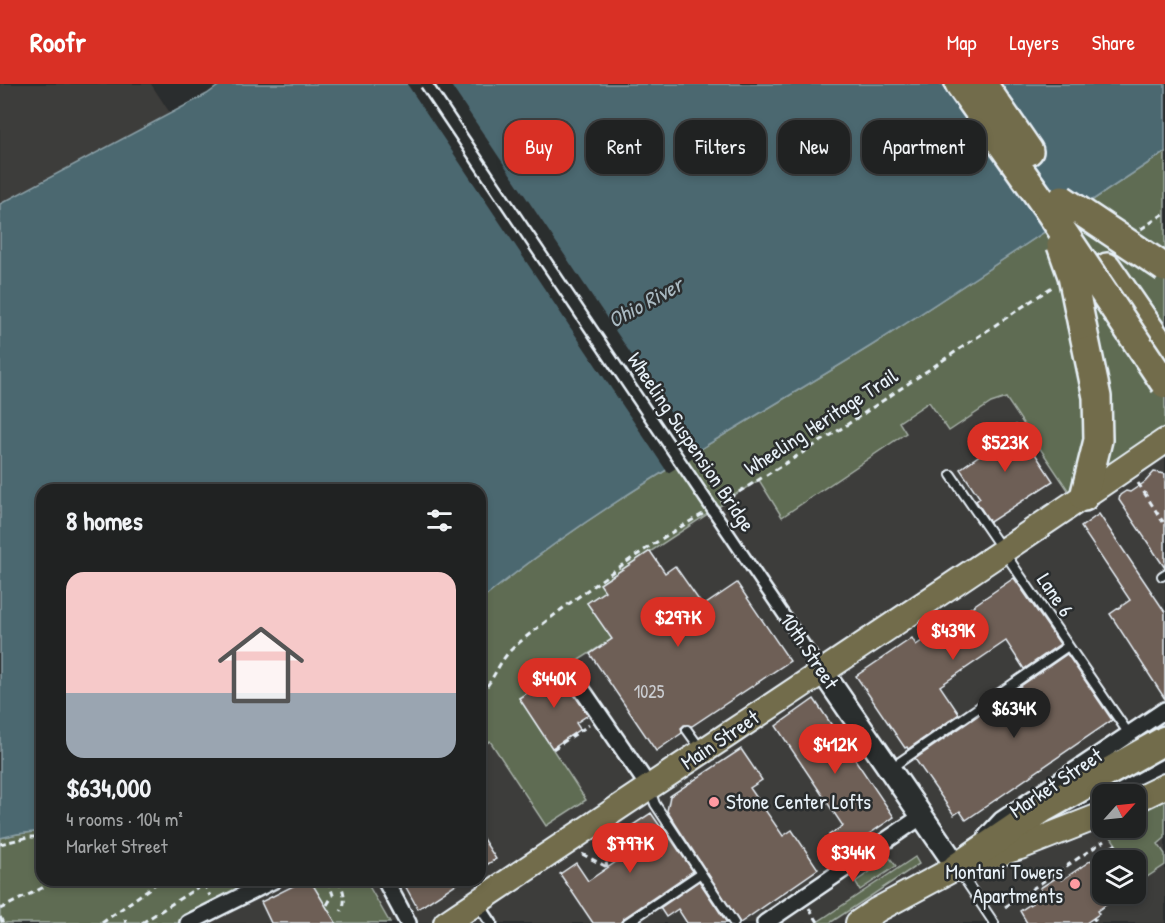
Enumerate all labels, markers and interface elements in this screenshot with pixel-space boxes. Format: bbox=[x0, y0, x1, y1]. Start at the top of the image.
text: Roofr bbox=[30, 23, 86, 61]
text: Map bbox=[947, 28, 976, 57]
text: Layers bbox=[1009, 28, 1059, 57]
text: Share bbox=[1092, 28, 1135, 57]
chip: Buy bbox=[504, 120, 574, 174]
chip: Rent bbox=[586, 120, 663, 174]
chip: Filters bbox=[675, 120, 766, 174]
chip: New bbox=[778, 120, 850, 174]
chip: Apartment bbox=[862, 120, 986, 174]
water label: Ohio River bbox=[602, 268, 690, 335]
street label: Wheeling Suspension Bridge bbox=[621, 346, 762, 537]
street label: Wheeling Heritage Trail bbox=[738, 361, 904, 482]
pin: $523K bbox=[963, 422, 1047, 473]
text: $523K bbox=[981, 428, 1029, 455]
text: 8 homes bbox=[66, 503, 143, 538]
icon: filters bbox=[423, 504, 456, 537]
street label: Lane 6 bbox=[1030, 567, 1081, 622]
pin: $297K bbox=[636, 597, 720, 648]
text: $297K bbox=[654, 603, 702, 630]
street label: 10th Street bbox=[773, 607, 846, 695]
pin: $439K bbox=[911, 610, 995, 661]
icon: home bbox=[207, 611, 315, 719]
text: $439K bbox=[931, 616, 975, 643]
pin: $440K bbox=[512, 658, 596, 709]
text: $440K bbox=[532, 664, 576, 691]
house number: 1025 bbox=[634, 679, 665, 704]
pin: $634K bbox=[972, 688, 1056, 739]
text: $634K bbox=[991, 694, 1037, 721]
street label: Main Street bbox=[675, 702, 765, 776]
pin: $412K bbox=[793, 724, 877, 775]
text: $412K bbox=[813, 730, 857, 757]
street label: Market Street bbox=[1003, 740, 1109, 824]
text: $634,000 bbox=[66, 770, 151, 805]
north arrow bbox=[1092, 784, 1146, 838]
map controls bbox=[1092, 784, 1146, 904]
place label: Stone Center Lofts bbox=[726, 787, 871, 816]
marker: Stone Center Lofts bbox=[707, 795, 721, 809]
text: 4 rooms · 104 m² bbox=[66, 805, 183, 832]
pin: $797K bbox=[588, 823, 672, 874]
text: $797K bbox=[606, 829, 654, 856]
text: Market Street bbox=[66, 832, 168, 859]
pin: $344K bbox=[811, 832, 895, 883]
text: $344K bbox=[831, 838, 875, 865]
button: layers bbox=[1092, 850, 1146, 904]
place label: Montani Towers Apartments bbox=[946, 857, 1063, 910]
marker: Montani Towers Apartments bbox=[1068, 877, 1082, 891]

